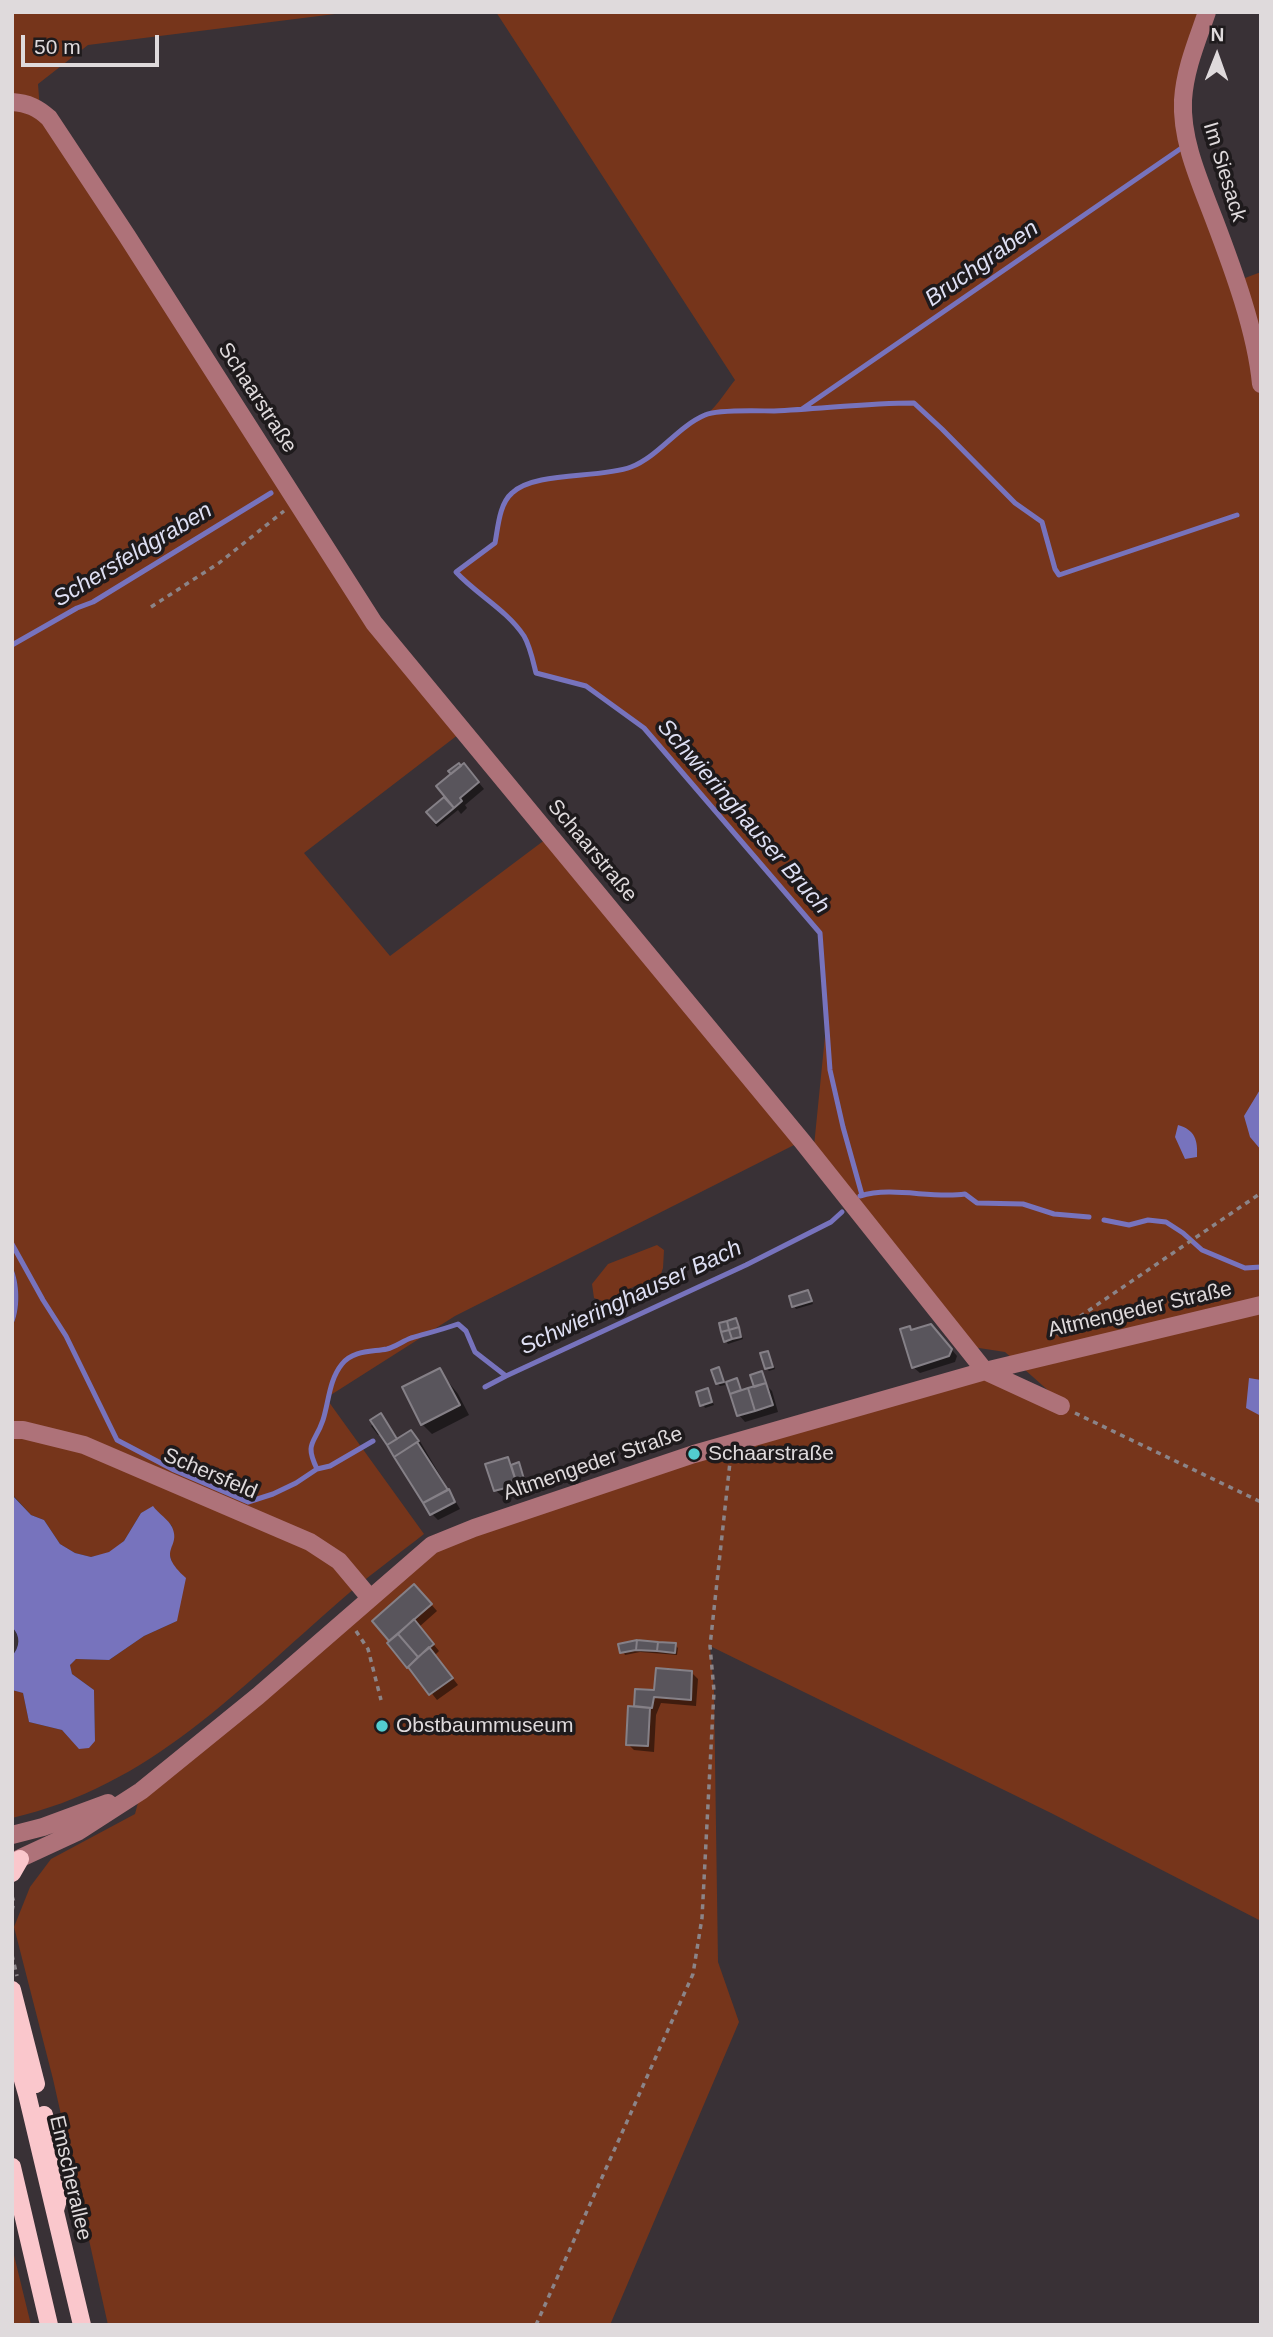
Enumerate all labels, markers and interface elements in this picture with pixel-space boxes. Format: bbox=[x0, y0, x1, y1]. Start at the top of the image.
scale bar bbox=[24, 21, 163, 65]
north arrow bbox=[1182, 21, 1252, 91]
text: N bbox=[1210, 24, 1224, 45]
text: 50 m bbox=[34, 35, 81, 58]
street label: Im Siesack bbox=[1197, 119, 1251, 225]
water label: Bruchgraben bbox=[920, 215, 1044, 313]
street label: Schaarstraße bbox=[212, 338, 302, 458]
water label: Schersfeldgraben bbox=[49, 497, 217, 613]
water label: Schwieringhauser Bruch bbox=[651, 714, 835, 920]
street label: Schaarstraße bbox=[542, 795, 642, 907]
water label: Schwieringhauser Bach bbox=[516, 1234, 746, 1362]
street label: Altmengeder Straße bbox=[1046, 1277, 1234, 1343]
street label: Altmengeder Straße bbox=[500, 1421, 686, 1507]
place label: Schaarstraße bbox=[708, 1441, 834, 1467]
street label: Schersfeld bbox=[159, 1443, 261, 1505]
marker: Schaarstraße bbox=[686, 1446, 702, 1462]
place label: Obstbaummuseum bbox=[396, 1713, 573, 1739]
marker: Obstbaummuseum bbox=[374, 1718, 390, 1734]
street label: Emscherallee bbox=[43, 2113, 97, 2243]

